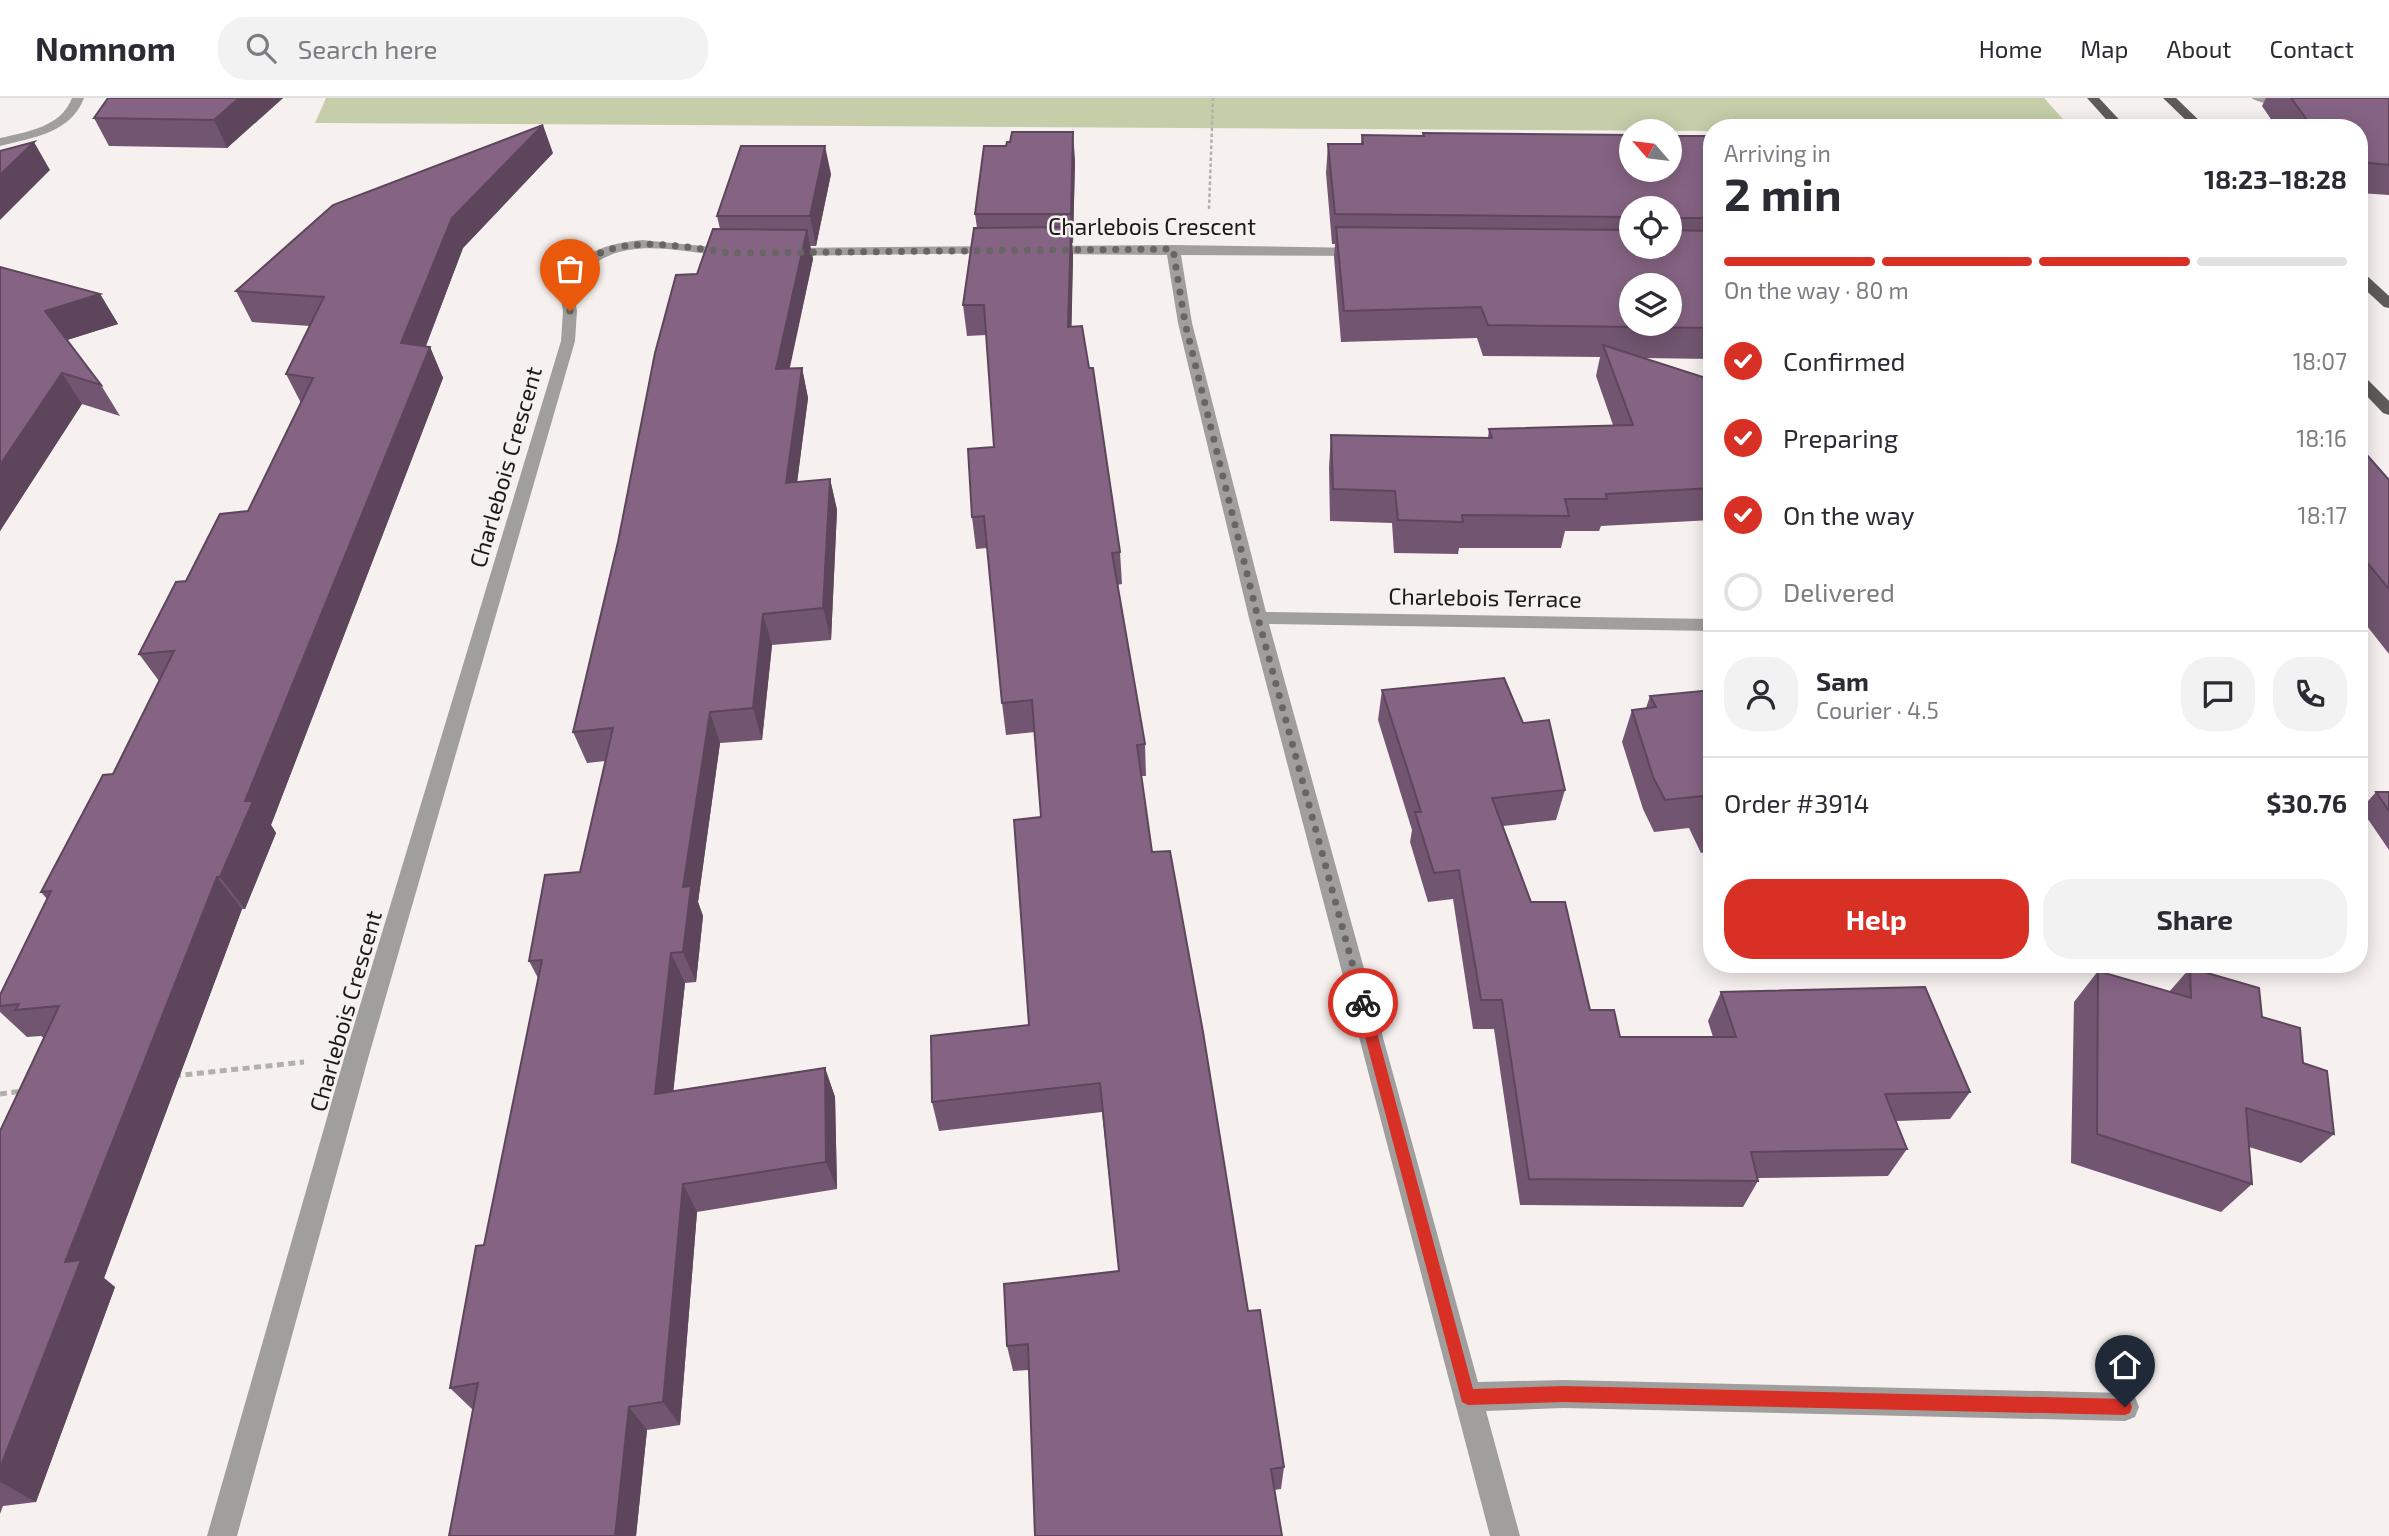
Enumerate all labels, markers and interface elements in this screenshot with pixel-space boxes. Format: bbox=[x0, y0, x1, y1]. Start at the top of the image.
search box bbox=[218, 17, 708, 80]
text: Nomnom bbox=[35, 28, 176, 68]
icon: search bbox=[242, 29, 280, 67]
text: Search here bbox=[298, 33, 437, 64]
text: Home bbox=[1979, 34, 2042, 63]
text: Map bbox=[2080, 34, 2128, 63]
text: About bbox=[2166, 34, 2232, 63]
text: Contact bbox=[2270, 34, 2354, 63]
north arrow bbox=[1619, 119, 1682, 182]
map controls bbox=[1619, 119, 1682, 336]
text: Arriving in bbox=[1724, 139, 1831, 167]
text: 18:23–18:28 bbox=[2204, 163, 2347, 194]
text: 2 min bbox=[1724, 165, 1842, 220]
button: locate bbox=[1619, 196, 1682, 259]
street label: Charlebois Crescent bbox=[1048, 212, 1256, 240]
pin bbox=[540, 239, 600, 311]
icon: bag bbox=[551, 250, 589, 288]
button: layers bbox=[1619, 273, 1682, 336]
text: On the way · 80 m bbox=[1724, 276, 1909, 304]
icon: check bbox=[1724, 342, 1762, 380]
text: Confirmed bbox=[1783, 345, 1906, 376]
text: 18:07 bbox=[2293, 347, 2347, 375]
street label: Charlebois Crescent bbox=[463, 363, 547, 571]
icon: check bbox=[1724, 419, 1762, 457]
text: Preparing bbox=[1783, 422, 1898, 453]
text: 18:16 bbox=[2296, 424, 2347, 452]
icon: check bbox=[1724, 496, 1762, 534]
text: On the way bbox=[1783, 499, 1914, 530]
text: 18:17 bbox=[2298, 501, 2347, 529]
text: Delivered bbox=[1783, 576, 1895, 607]
street label: Charlebois Terrace bbox=[1388, 581, 1582, 613]
button: person bbox=[1724, 657, 1798, 731]
button: chat bbox=[2181, 657, 2255, 731]
button: phone bbox=[2273, 657, 2347, 731]
text: Sam bbox=[1816, 665, 1869, 696]
text: Courier · 4.5 bbox=[1816, 696, 1939, 724]
text: Order #3914 bbox=[1724, 787, 1870, 818]
text: $30.76 bbox=[2266, 787, 2347, 818]
button: Help bbox=[1724, 879, 2029, 959]
button: Share bbox=[2043, 879, 2347, 959]
street label: Charlebois Crescent bbox=[303, 907, 387, 1115]
courier bbox=[1328, 968, 1398, 1038]
icon: bike bbox=[1344, 984, 1382, 1022]
pin bbox=[2095, 1335, 2155, 1407]
icon: home bbox=[2106, 1346, 2144, 1384]

